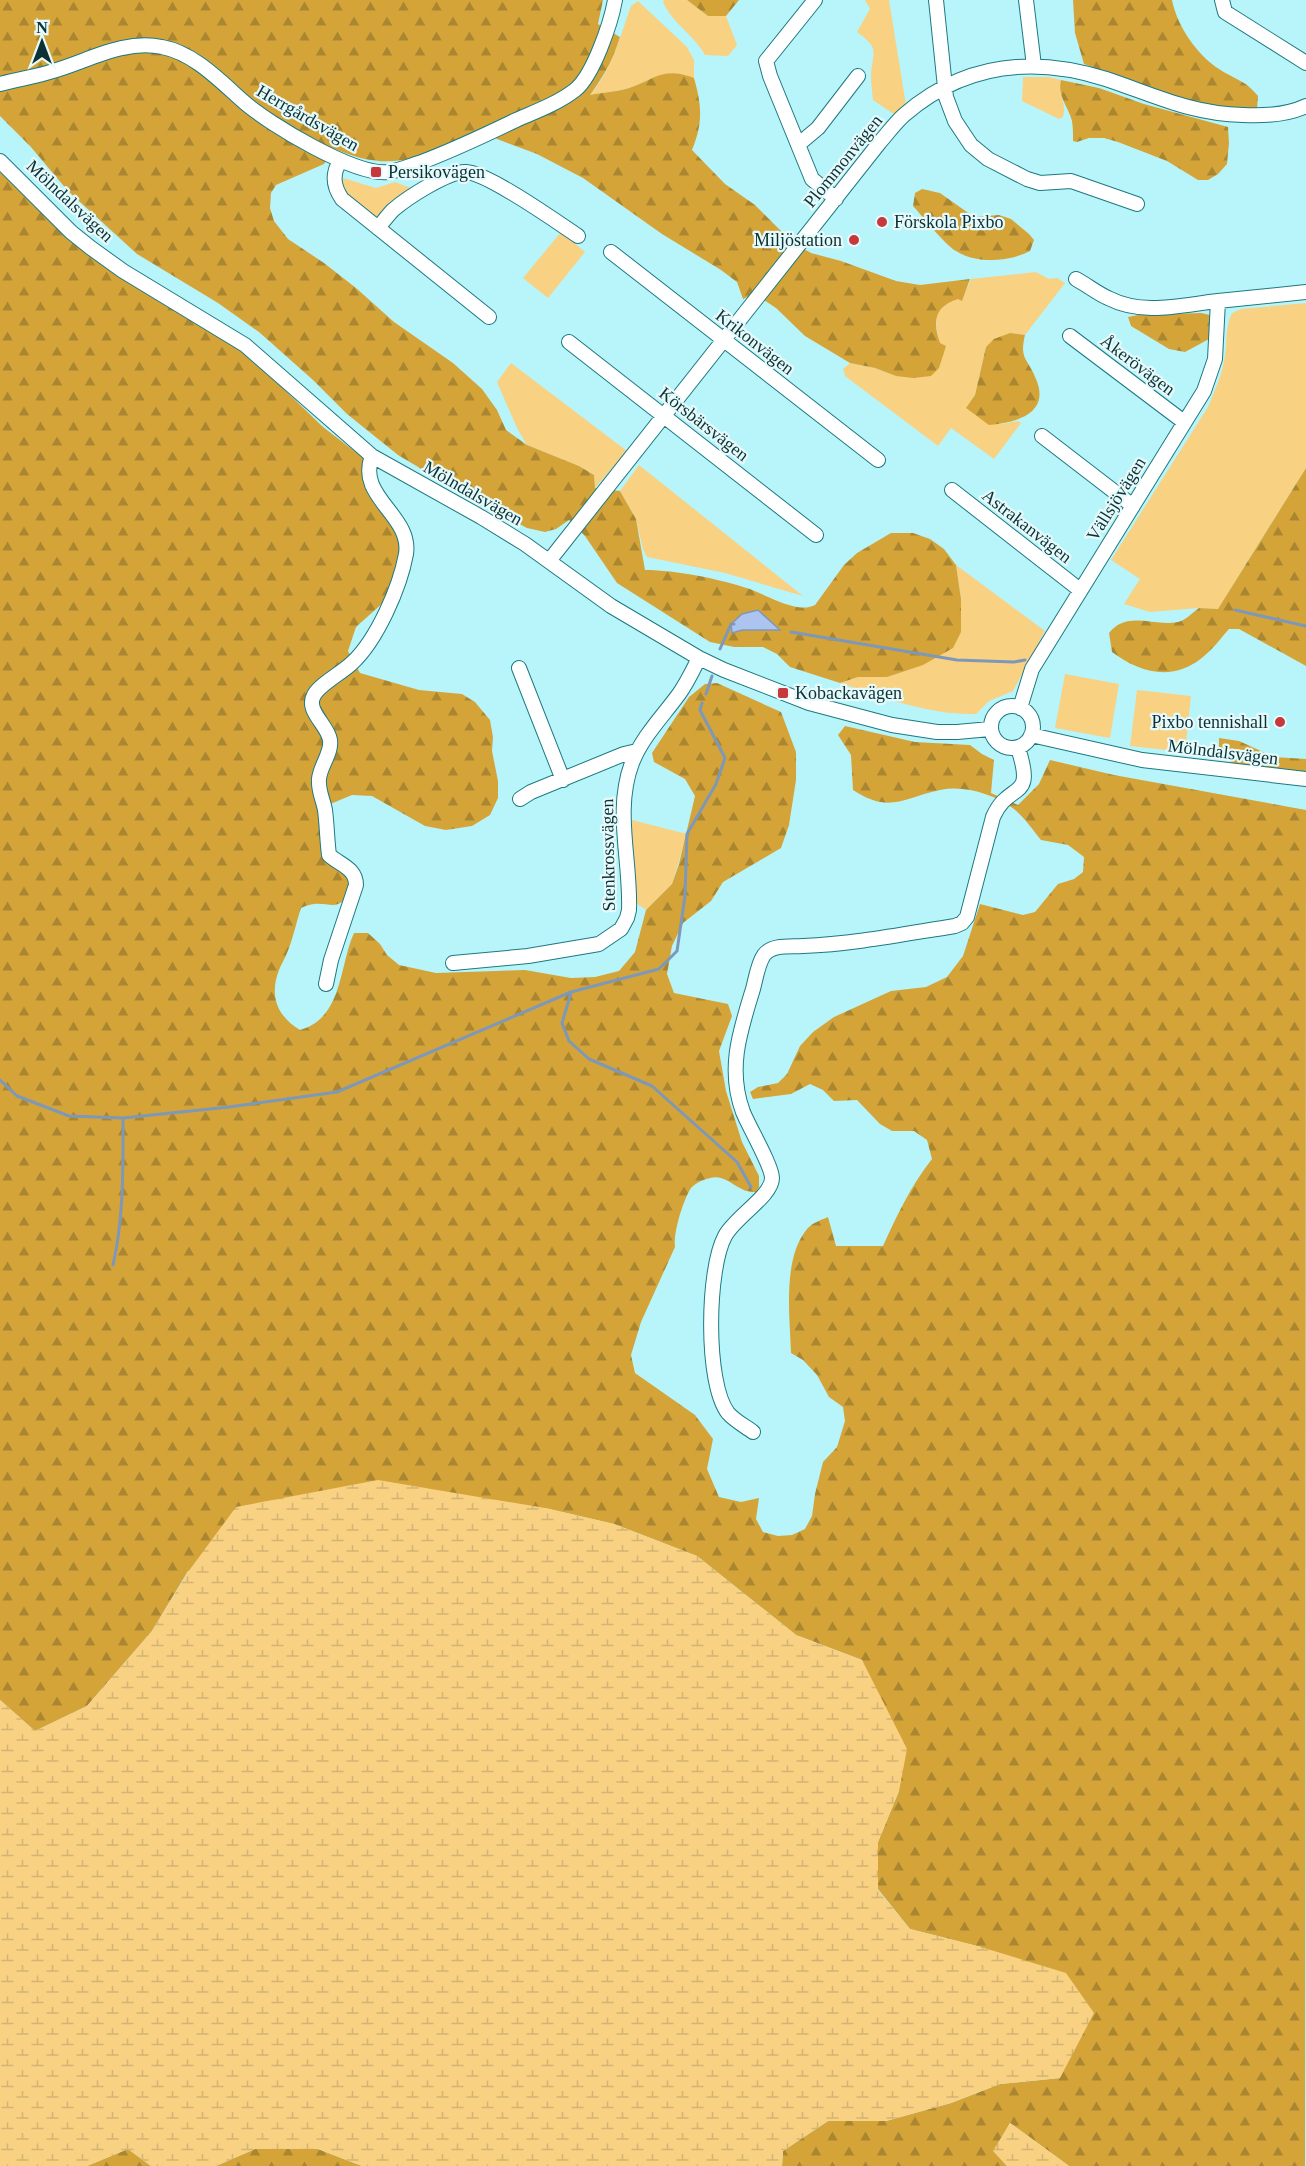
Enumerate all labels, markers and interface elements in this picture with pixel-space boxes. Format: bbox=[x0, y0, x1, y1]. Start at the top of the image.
north arrow bbox=[12, 12, 72, 72]
text: N bbox=[36, 19, 48, 36]
street label: Herrgårdsvägen bbox=[253, 81, 363, 155]
street label: Plommonvägen bbox=[800, 111, 886, 211]
street label: Mölndalsvägen bbox=[23, 156, 117, 246]
place label: Persikovägen bbox=[388, 162, 485, 182]
marker: Persikovägen bbox=[369, 165, 383, 179]
place label: Förskola Pixbo bbox=[894, 212, 1004, 232]
marker: Förskola Pixbo bbox=[875, 215, 889, 229]
place label: Miljöstation bbox=[754, 230, 842, 250]
marker: Miljöstation bbox=[847, 233, 861, 247]
street label: Krikonvägen bbox=[712, 305, 798, 379]
street label: Åkerövägen bbox=[1097, 331, 1179, 399]
street label: Körsbärsvägen bbox=[655, 383, 753, 465]
street label: Vällsjövägen bbox=[1082, 453, 1150, 545]
street label: Mölndalsvägen bbox=[420, 457, 526, 529]
street label: Astrakanvägen bbox=[978, 485, 1076, 567]
place label: Kobackavägen bbox=[795, 683, 902, 703]
marker: Kobackavägen bbox=[776, 686, 790, 700]
place label: Pixbo tennishall bbox=[1152, 712, 1268, 732]
marker: Pixbo tennishall bbox=[1273, 715, 1287, 729]
street label: Mölndalsvägen bbox=[1167, 735, 1279, 769]
street label: Stenkrossvägen bbox=[597, 798, 619, 912]

